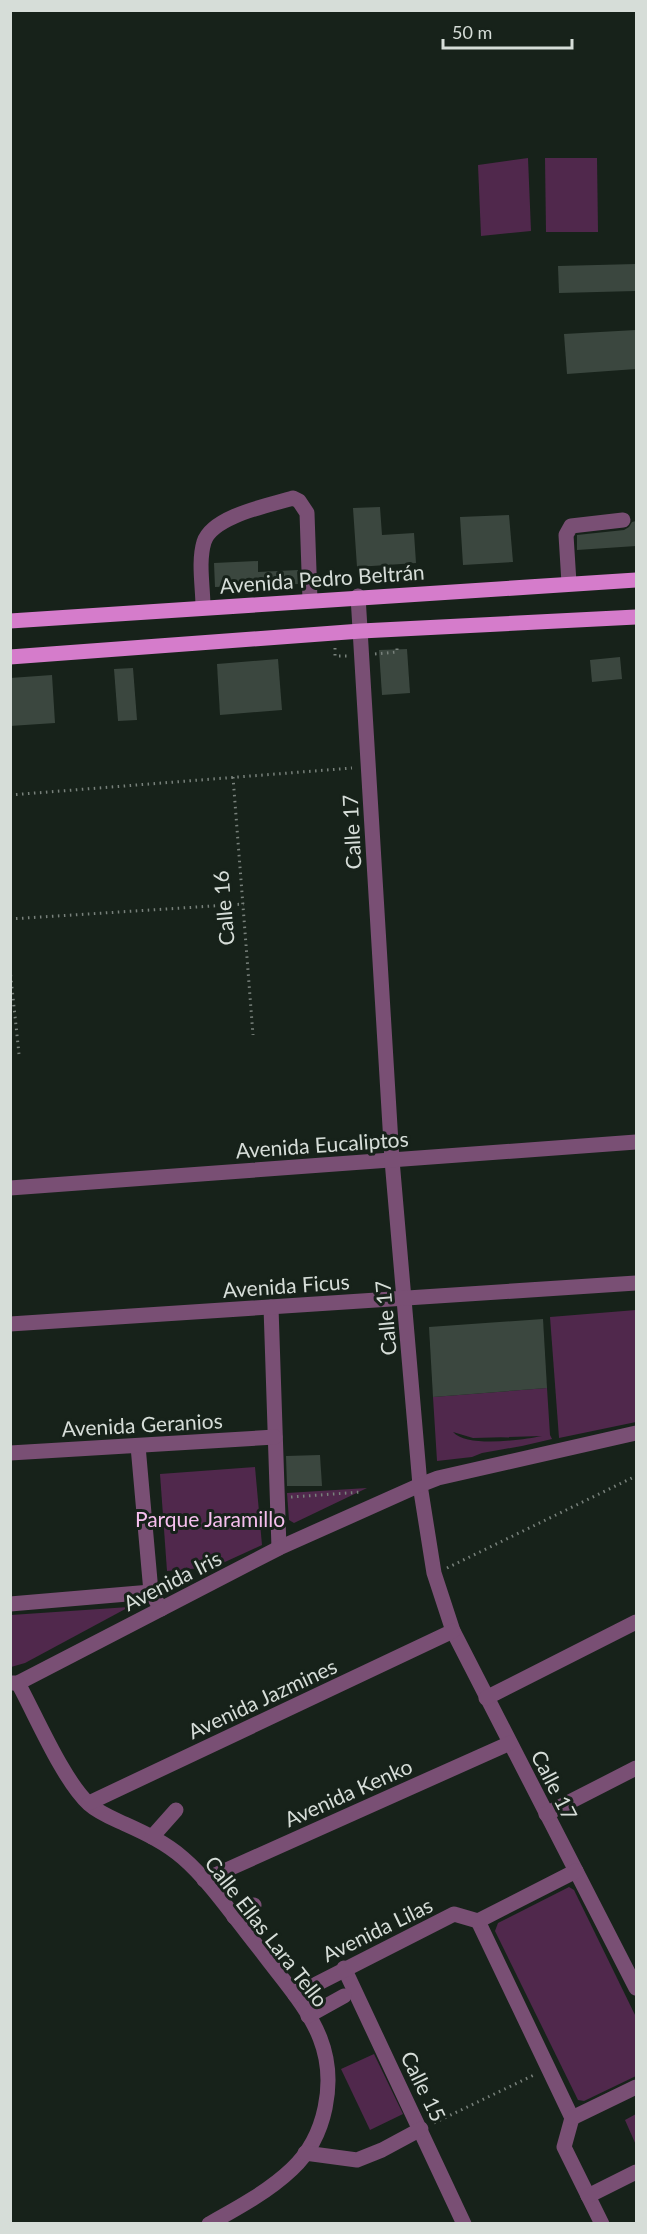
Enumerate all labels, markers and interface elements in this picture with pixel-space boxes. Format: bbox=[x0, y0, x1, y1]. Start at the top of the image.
scale bar bbox=[443, 12, 572, 50]
text: 50 m bbox=[452, 21, 492, 43]
street label: Avenida Pedro Beltrán bbox=[219, 558, 425, 598]
street label: Calle 17 bbox=[337, 794, 365, 870]
street label: Calle 16 bbox=[207, 869, 239, 947]
street label: Avenida Eucaliptos bbox=[235, 1125, 409, 1163]
street label: Avenida Ficus bbox=[222, 1268, 350, 1302]
street label: Calle 17 bbox=[369, 1279, 401, 1357]
street label: Avenida Geranios bbox=[61, 1407, 223, 1441]
park label: Parque Jaramillo bbox=[135, 1506, 285, 1531]
street label: Avenida Iris bbox=[119, 1545, 225, 1615]
street label: Avenida Jazmines bbox=[184, 1653, 340, 1743]
street label: Calle 17 bbox=[527, 1746, 583, 1824]
street label: Avenida Kenko bbox=[280, 1753, 416, 1831]
street label: Calle Ellas Lara Tello bbox=[200, 1851, 334, 2011]
street label: Avenida Lilas bbox=[318, 1892, 436, 1966]
street label: Calle 15 bbox=[396, 2047, 452, 2125]

